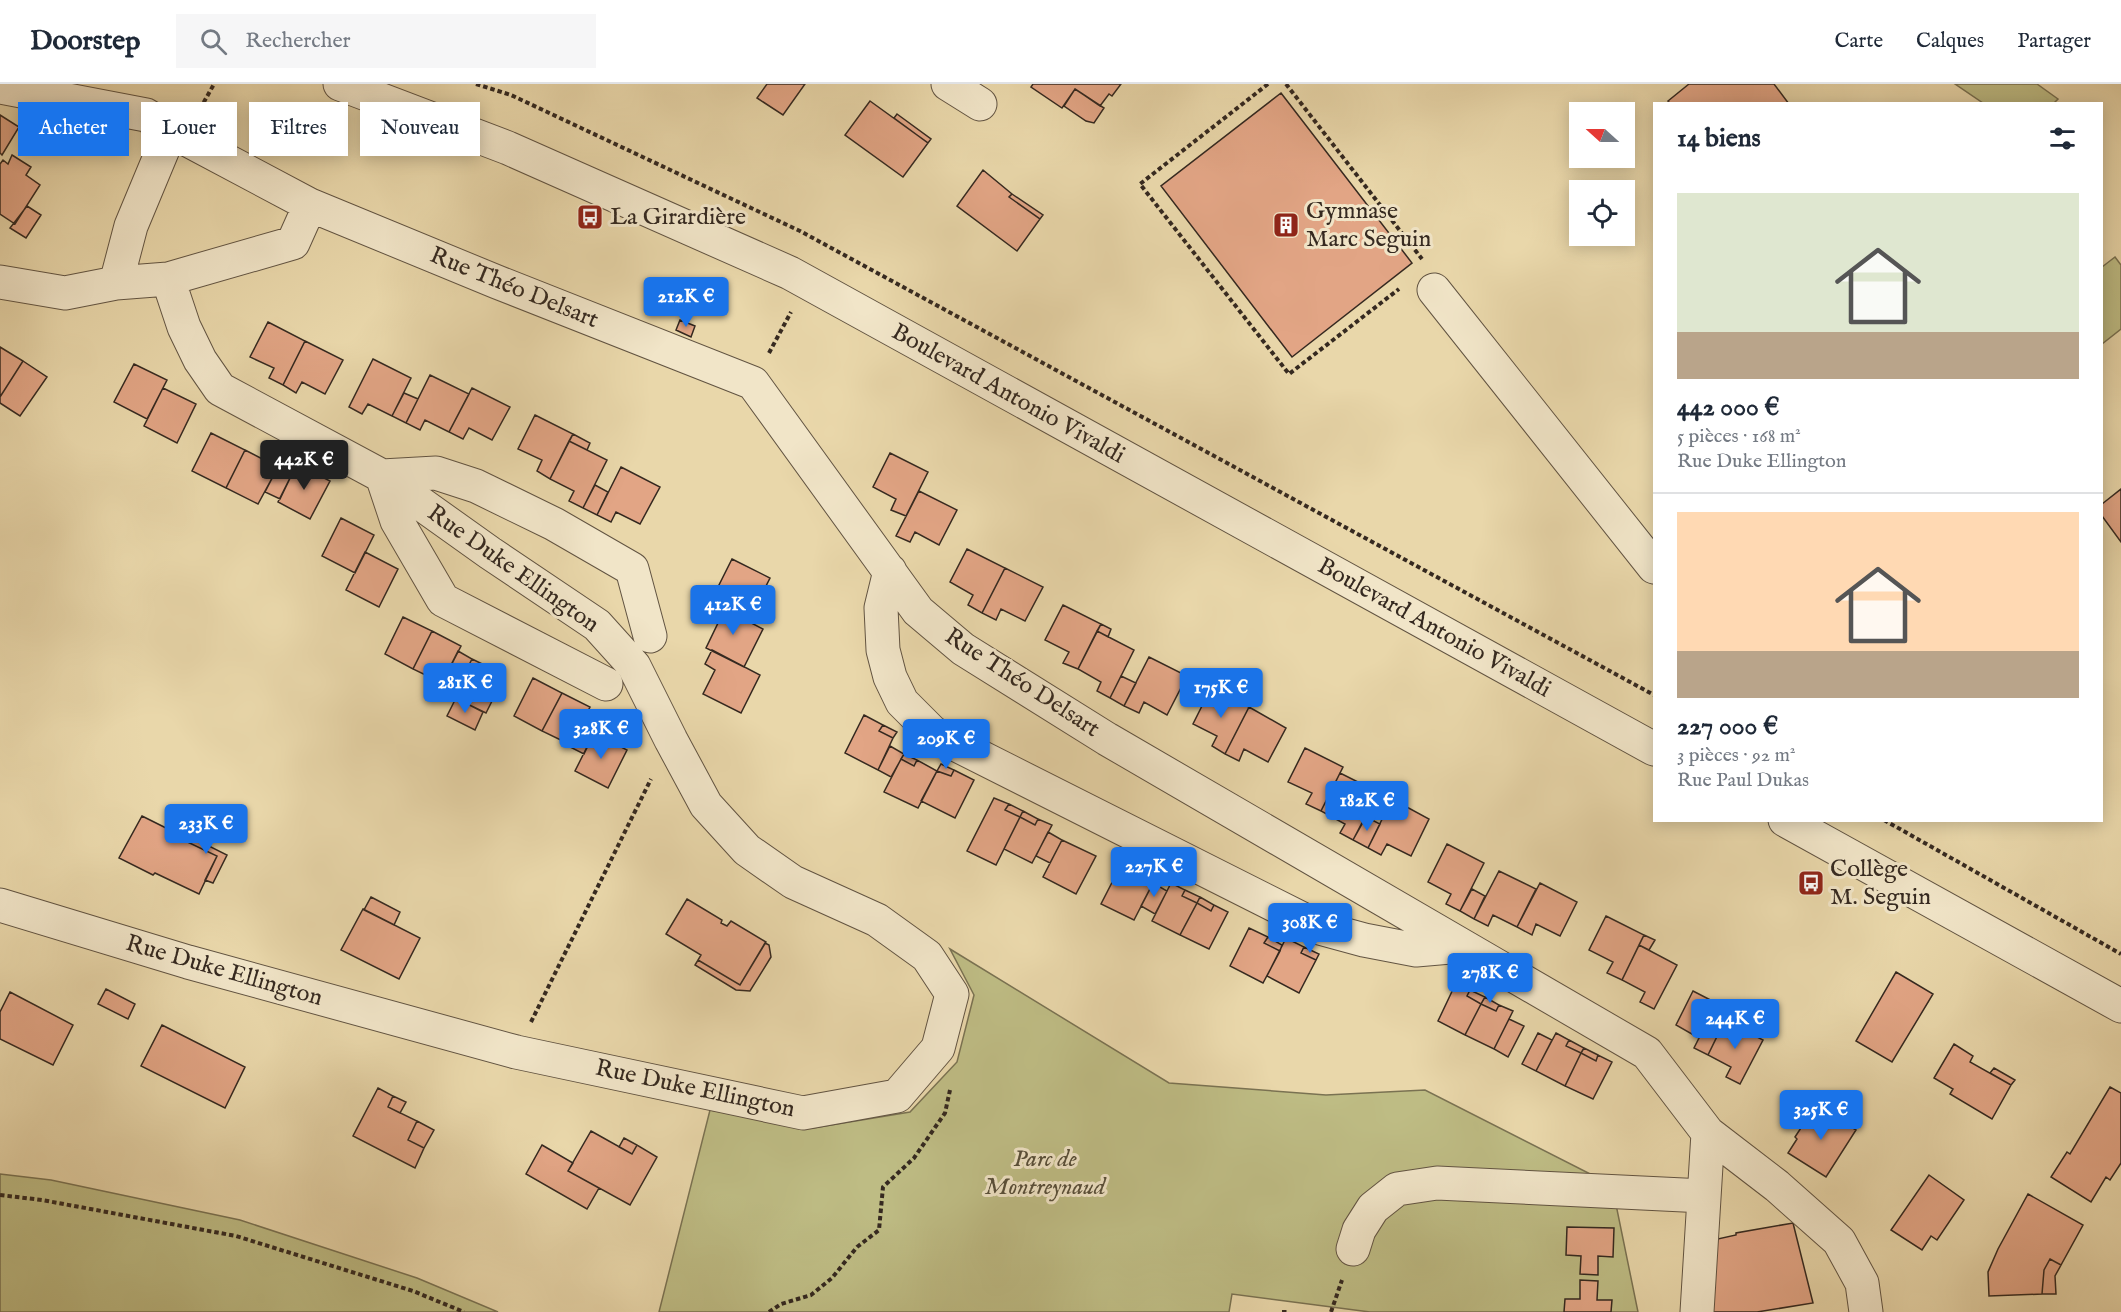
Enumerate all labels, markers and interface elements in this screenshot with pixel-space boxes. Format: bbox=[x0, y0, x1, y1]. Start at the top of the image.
search box bbox=[176, 14, 596, 68]
text: Doorstep bbox=[30, 24, 140, 59]
icon: search bbox=[197, 25, 230, 58]
text: Rechercher bbox=[245, 27, 351, 55]
text: Carte bbox=[1834, 28, 1883, 55]
text: Calques bbox=[1916, 28, 1984, 55]
text: Partager bbox=[2017, 28, 2091, 55]
chip: Acheter bbox=[18, 102, 129, 156]
chip: Louer bbox=[141, 102, 237, 156]
chip: Filtres bbox=[249, 102, 348, 156]
chip: Nouveau bbox=[360, 102, 480, 156]
north arrow bbox=[1569, 102, 1635, 168]
map controls bbox=[1569, 102, 1635, 246]
text: 14 biens bbox=[1677, 122, 1761, 155]
icon: filters bbox=[2046, 122, 2079, 155]
button: locate bbox=[1569, 180, 1635, 246]
place label: Gymnase Marc Seguin bbox=[1306, 196, 1432, 255]
bus stop icon: La Girardière bbox=[575, 202, 605, 232]
place label: La Girardière bbox=[610, 202, 746, 233]
building icon: Gymnase Marc Seguin bbox=[1271, 210, 1301, 240]
icon: home bbox=[1824, 232, 1932, 340]
street label: Rue Théo Delsart bbox=[425, 240, 603, 336]
pin: 212K € bbox=[637, 277, 735, 328]
text: 212K € bbox=[658, 284, 714, 309]
street label: Boulevard Antonio Vivaldi bbox=[886, 317, 1130, 471]
text: 442 000 € bbox=[1677, 391, 1780, 424]
text: 5 pièces · 168 m² bbox=[1677, 424, 1801, 449]
pin: 442K € bbox=[255, 440, 353, 491]
text: 442K € bbox=[274, 447, 334, 472]
text: Rue Duke Ellington bbox=[1677, 449, 1846, 474]
street label: Rue Duke Ellington bbox=[421, 498, 605, 640]
street label: Boulevard Antonio Vivaldi bbox=[1312, 551, 1556, 705]
icon: home bbox=[1824, 551, 1932, 659]
pin: 412K € bbox=[684, 585, 782, 636]
text: 412K € bbox=[704, 592, 762, 617]
street label: Rue Théo Delsart bbox=[938, 621, 1106, 745]
pin: 281K € bbox=[416, 663, 514, 714]
pin: 175K € bbox=[1172, 668, 1270, 719]
text: 281K € bbox=[437, 670, 493, 695]
text: 175K € bbox=[1194, 675, 1248, 700]
pin: 328K € bbox=[552, 709, 650, 760]
text: 227 000 € bbox=[1677, 710, 1778, 743]
text: 328K € bbox=[573, 716, 629, 741]
pin: 209K € bbox=[897, 719, 995, 770]
text: 209K € bbox=[917, 726, 975, 751]
text: 3 pièces · 92 m² bbox=[1677, 743, 1796, 768]
text: Rue Paul Dukas bbox=[1677, 768, 1809, 793]
pin: 182K € bbox=[1318, 781, 1416, 832]
text: 182K € bbox=[1339, 788, 1395, 813]
pin: 233K € bbox=[157, 804, 255, 855]
text: 233K € bbox=[179, 811, 233, 836]
pin: 227K € bbox=[1105, 847, 1203, 898]
text: 227K € bbox=[1125, 854, 1183, 879]
place label: Collège M. Seguin bbox=[1830, 854, 1931, 913]
bus stop icon: Collège M. Seguin bbox=[1796, 868, 1826, 898]
pin: 308K € bbox=[1261, 903, 1359, 954]
text: 308K € bbox=[1282, 910, 1338, 935]
street label: Rue Duke Ellington bbox=[122, 928, 326, 1014]
pin: 278K € bbox=[1441, 953, 1539, 1004]
text: 278K € bbox=[1462, 960, 1518, 985]
pin: 244K € bbox=[1686, 999, 1784, 1050]
text: 244K € bbox=[1705, 1006, 1765, 1031]
street label: Rue Duke Ellington bbox=[592, 1053, 798, 1125]
pin: 325K € bbox=[1772, 1090, 1870, 1141]
text: 325K € bbox=[1794, 1097, 1848, 1122]
park label: Parc de Montreynaud bbox=[985, 1144, 1107, 1203]

